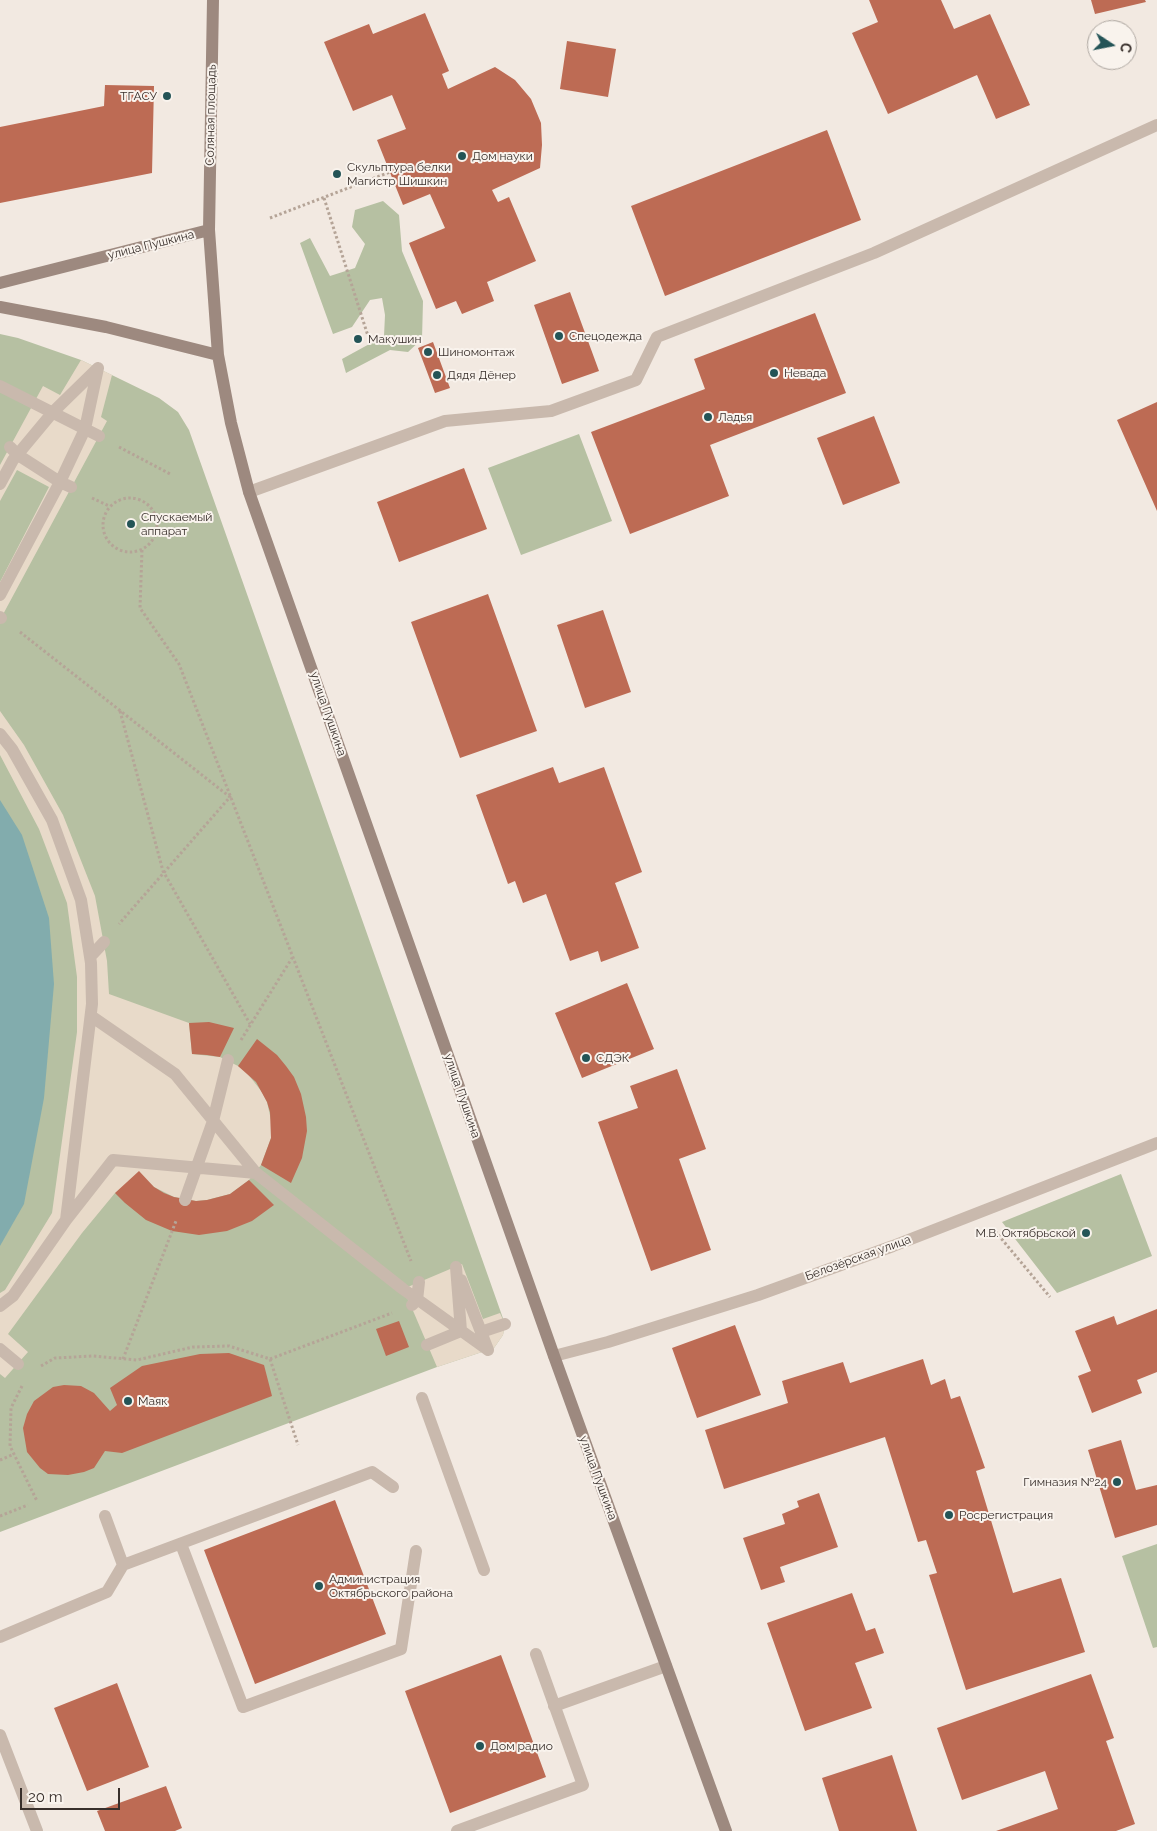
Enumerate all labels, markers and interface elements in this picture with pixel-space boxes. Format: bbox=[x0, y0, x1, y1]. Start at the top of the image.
north arrow bbox=[1087, 20, 1137, 70]
text: С bbox=[1117, 41, 1135, 54]
street label: Соляная площадь bbox=[203, 64, 219, 166]
place label: ТГАСУ bbox=[120, 89, 157, 103]
marker: ТГАСУ bbox=[161, 90, 173, 102]
place label: Дом науки bbox=[472, 149, 533, 163]
marker: Дом науки bbox=[456, 150, 468, 162]
place label: Скульптура белки Магистр Шишкин bbox=[347, 160, 451, 188]
marker: Скульптура белки Магистр Шишкин bbox=[331, 168, 343, 180]
street label: улица Пушкина bbox=[106, 227, 196, 263]
place label: Спецодежда bbox=[569, 329, 642, 343]
marker: Спецодежда bbox=[553, 330, 565, 342]
place label: Макушин bbox=[368, 332, 421, 346]
marker: Макушин bbox=[352, 333, 364, 345]
place label: Шиномонтаж bbox=[438, 345, 515, 359]
marker: Шиномонтаж bbox=[422, 346, 434, 358]
place label: Невада bbox=[784, 366, 826, 380]
marker: Невада bbox=[768, 367, 780, 379]
place label: Дядя Дёнер bbox=[447, 368, 516, 382]
marker: Дядя Дёнер bbox=[431, 369, 443, 381]
place label: Ладья bbox=[718, 410, 752, 424]
marker: Ладья bbox=[702, 411, 714, 423]
place label: Спускаемый аппарат bbox=[141, 510, 212, 538]
marker: Спускаемый аппарат bbox=[125, 518, 137, 530]
street label: улица Пушкина bbox=[307, 670, 349, 758]
place label: СДЭК bbox=[596, 1051, 629, 1065]
street label: улица Пушкина bbox=[441, 1052, 483, 1140]
marker: СДЭК bbox=[580, 1052, 592, 1064]
place label: М.В. Октябрьской bbox=[976, 1226, 1076, 1240]
marker: М.В. Октябрьской bbox=[1080, 1227, 1092, 1239]
street label: Белозёрская улица bbox=[803, 1232, 913, 1284]
place label: Маяк bbox=[138, 1394, 167, 1408]
marker: Маяк bbox=[122, 1395, 134, 1407]
street label: улица Пушкина bbox=[576, 1434, 620, 1522]
place label: Гимназия №24 bbox=[1023, 1475, 1107, 1489]
marker: Гимназия №24 bbox=[1111, 1476, 1123, 1488]
place label: Росрегистрация bbox=[959, 1508, 1053, 1522]
marker: Росрегистрация bbox=[943, 1509, 955, 1521]
place label: Администрация Октябрьского района bbox=[329, 1572, 453, 1600]
marker: Администрация Октябрьского района bbox=[313, 1580, 325, 1592]
place label: Дом радио bbox=[490, 1739, 553, 1753]
marker: Дом радио bbox=[474, 1740, 486, 1752]
scale bar bbox=[22, 1778, 122, 1810]
text: 20 m bbox=[28, 1788, 63, 1806]

